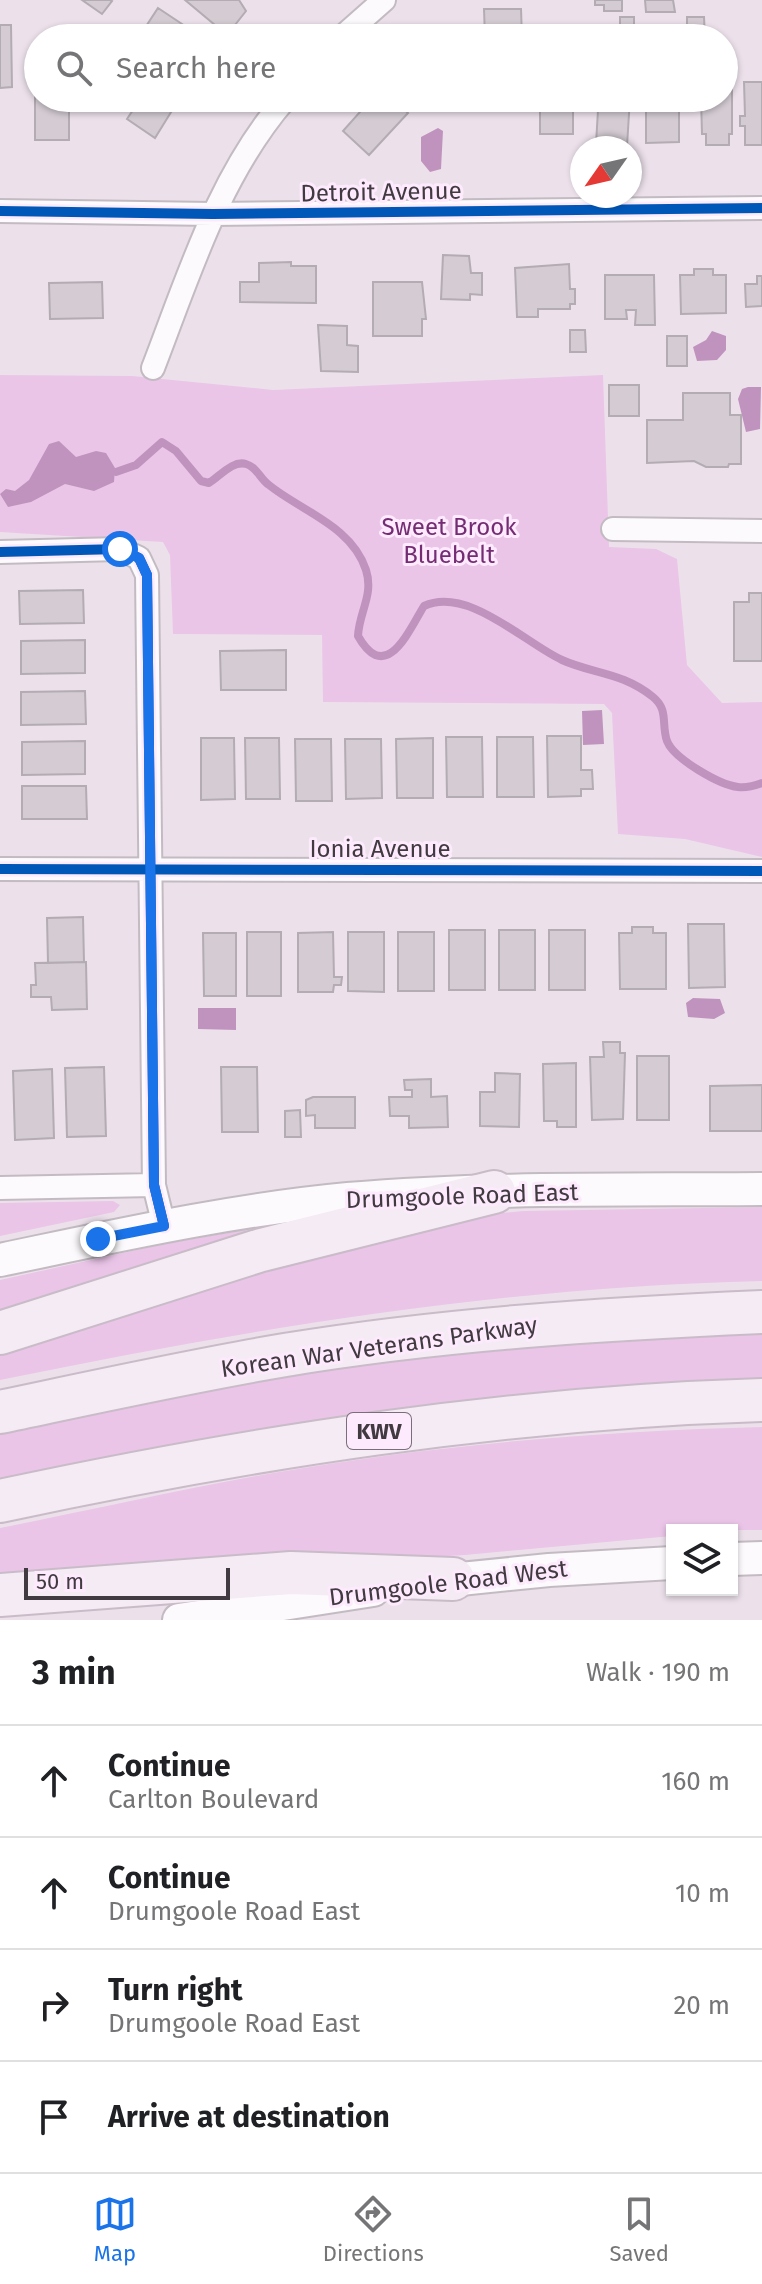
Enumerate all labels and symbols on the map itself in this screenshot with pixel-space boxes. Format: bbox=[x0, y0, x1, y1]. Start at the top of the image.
north arrow bbox=[570, 136, 642, 208]
street label: Detroit Avenue bbox=[300, 177, 462, 207]
park label: Sweet Brook Bluebelt bbox=[382, 513, 517, 569]
route start bbox=[102, 531, 138, 567]
street label: Ionia Avenue bbox=[310, 835, 451, 863]
street label: Drumgoole Road East bbox=[345, 1178, 579, 1214]
route end bbox=[80, 1221, 116, 1257]
street label: Korean War Veterans Parkway bbox=[219, 1311, 539, 1383]
road number: KWV bbox=[347, 1413, 411, 1449]
street label: Drumgoole Road West bbox=[327, 1554, 569, 1612]
scale bar bbox=[24, 1564, 230, 1600]

